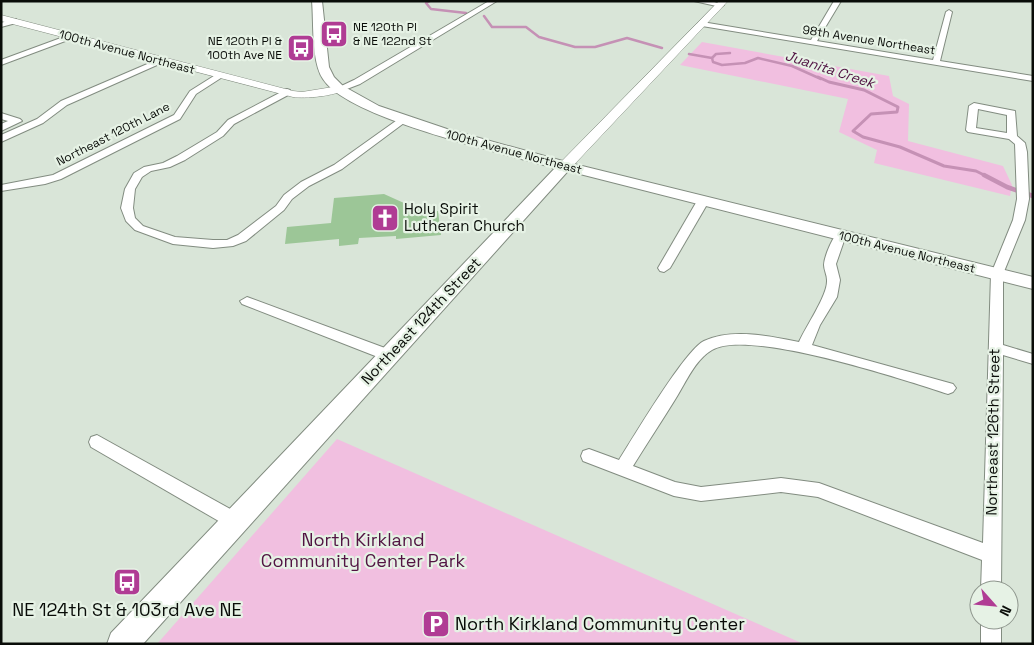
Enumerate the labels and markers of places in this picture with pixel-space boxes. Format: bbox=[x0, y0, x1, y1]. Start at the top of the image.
bus stop icon: NE 120th Pl & NE 122nd St bbox=[319, 19, 349, 49]
place label: NE 120th Pl & NE 122nd St bbox=[353, 19, 432, 49]
place label: NE 120th Pl & 100th Ave NE bbox=[207, 33, 282, 63]
bus stop icon: NE 120th Pl & 100th Ave NE bbox=[286, 33, 316, 63]
place label: Holy Spirit Lutheran Church bbox=[404, 199, 525, 235]
church icon: Holy Spirit Lutheran Church bbox=[370, 203, 400, 233]
bus stop icon: NE 124th St & 103rd Ave NE bbox=[112, 567, 142, 597]
place label: NE 124th St & 103rd Ave NE bbox=[12, 598, 242, 621]
parking icon: North Kirkland Community Center bbox=[421, 609, 451, 639]
place label: North Kirkland Community Center bbox=[455, 612, 745, 635]

